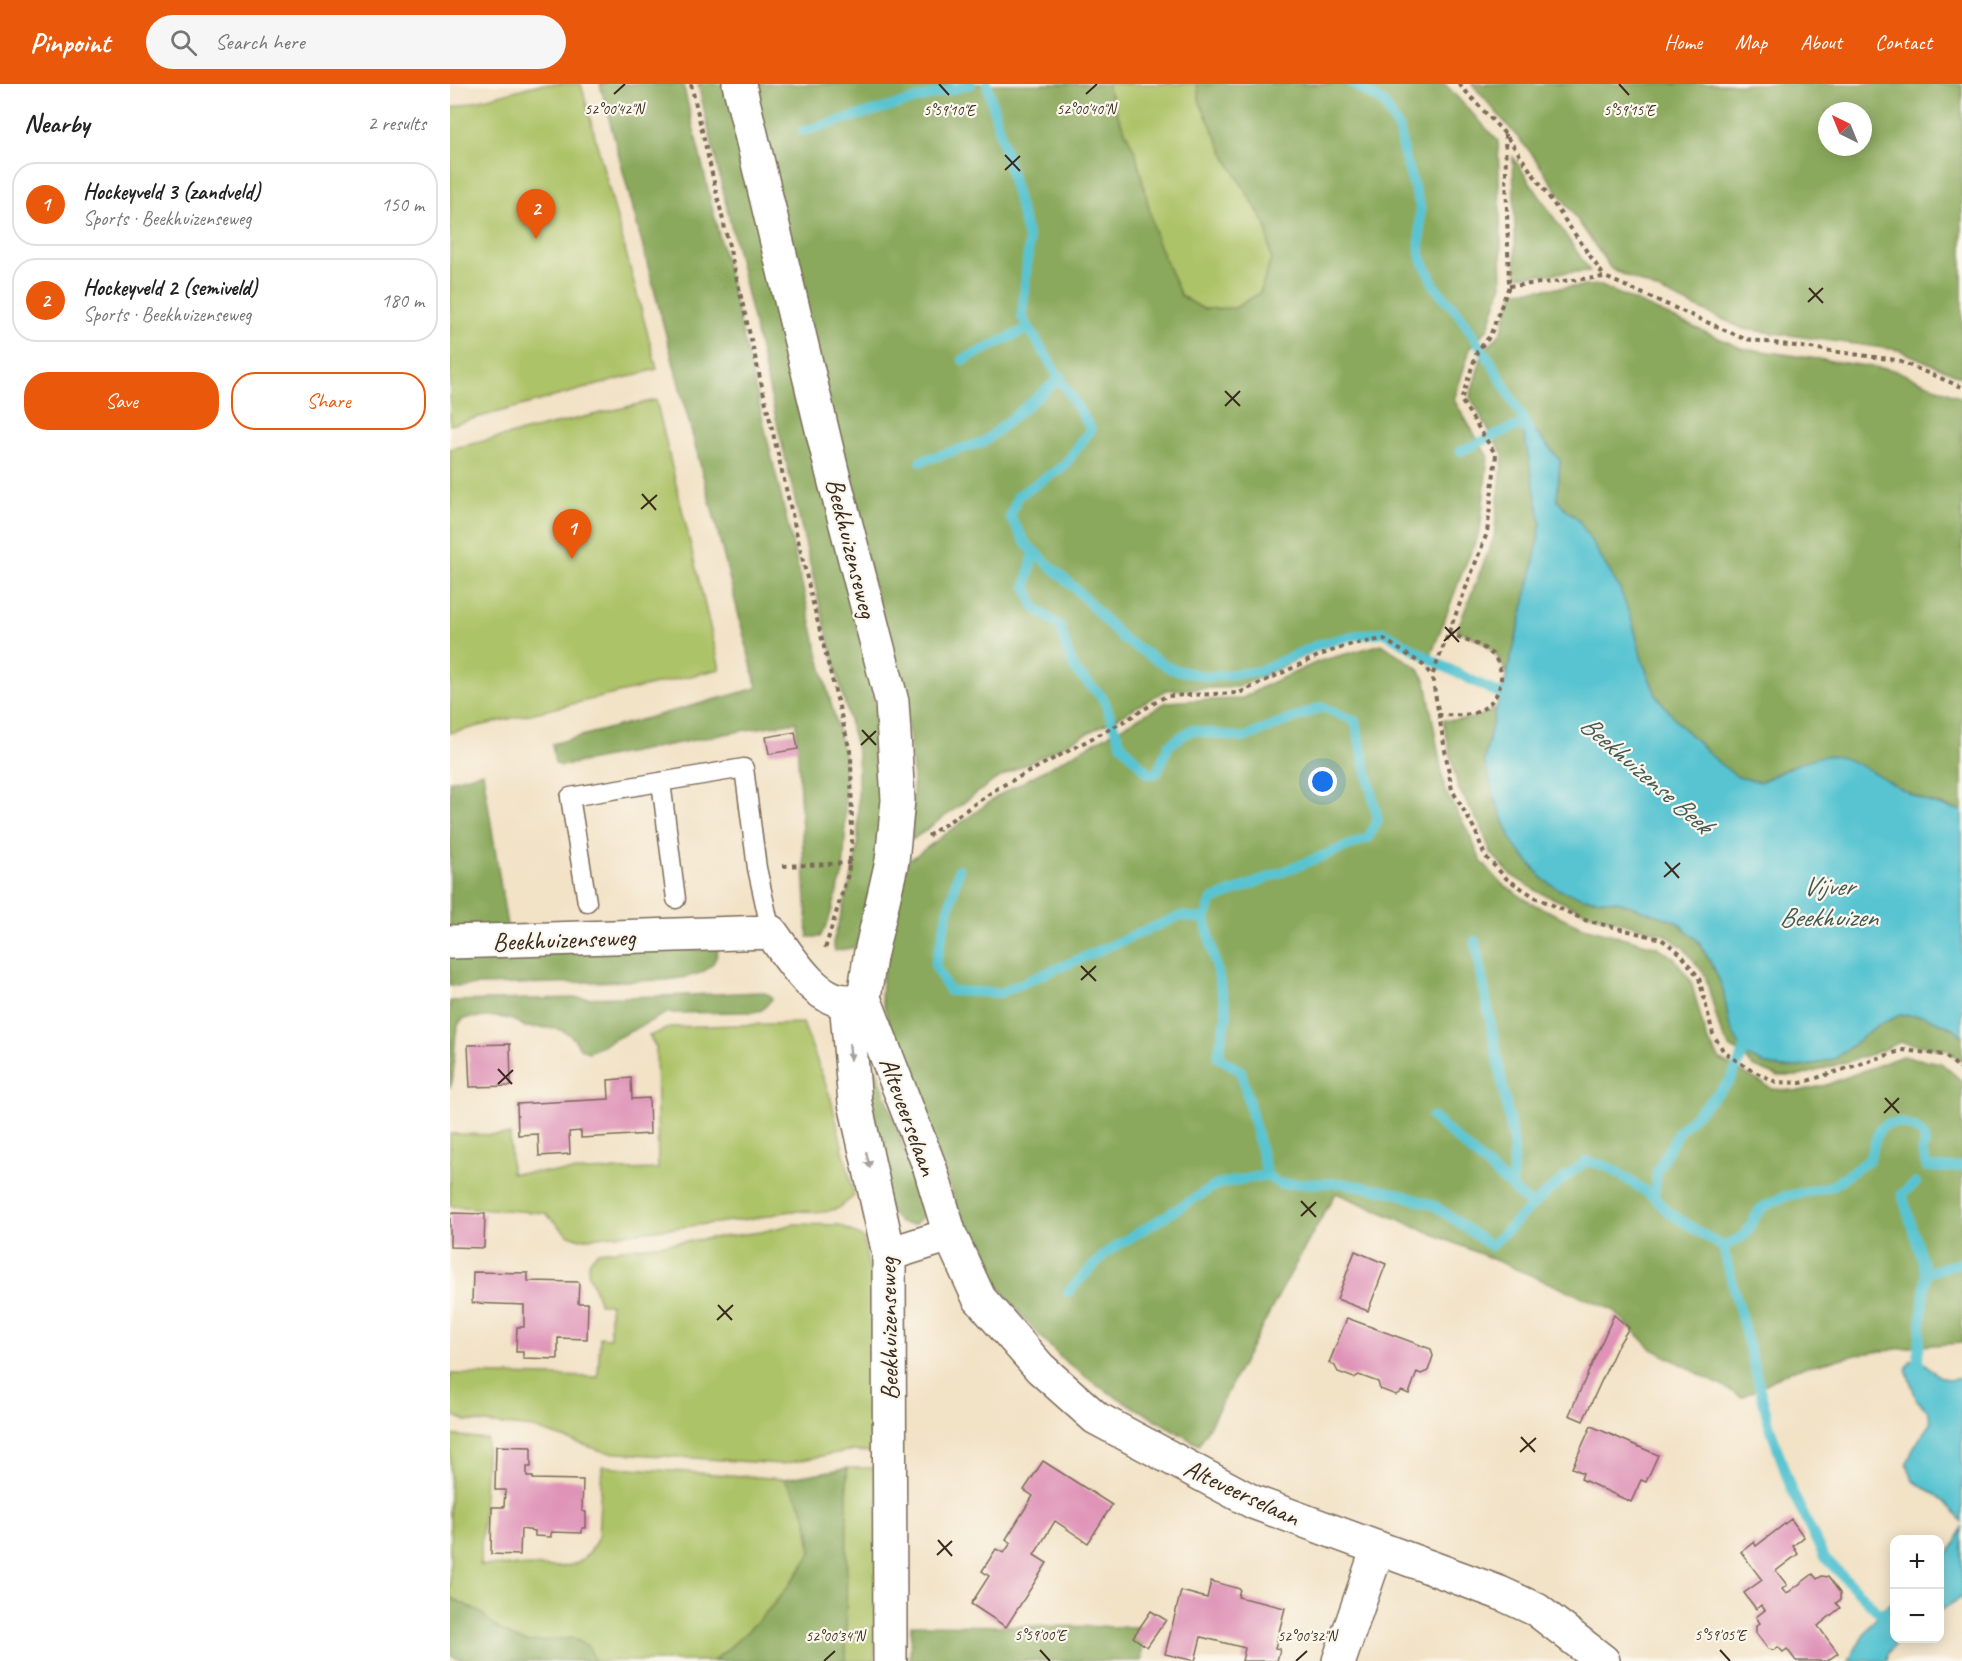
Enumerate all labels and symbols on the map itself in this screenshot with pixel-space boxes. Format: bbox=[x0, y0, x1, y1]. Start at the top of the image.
text: 52°00'42"N bbox=[584, 100, 647, 119]
text: 52°00'40"N bbox=[1056, 100, 1119, 119]
text: 5°59'10"E bbox=[923, 101, 977, 120]
text: 5°59'15"E bbox=[1603, 101, 1657, 120]
north arrow bbox=[1818, 102, 1872, 156]
pin: 2 bbox=[516, 190, 556, 239]
street label: Beekhuizenseweg bbox=[818, 475, 885, 623]
pin: 1 bbox=[552, 510, 592, 559]
water label: Beekhuizense Beek bbox=[1573, 707, 1723, 844]
your location bbox=[1308, 767, 1337, 796]
water label: Vijver Beekhuizen bbox=[1779, 869, 1879, 934]
street label: Beekhuizenseweg bbox=[492, 920, 638, 958]
one-way arrow bbox=[845, 1043, 855, 1062]
street label: Alteveerselaan bbox=[872, 1052, 946, 1181]
one-way arrow bbox=[864, 1151, 873, 1170]
street label: Beekhuizenseweg bbox=[871, 1255, 906, 1401]
street label: Alteveerselaan bbox=[1179, 1451, 1306, 1534]
text: 5°59'00"E bbox=[1014, 1626, 1068, 1645]
text: 5°59'05"E bbox=[1694, 1626, 1748, 1645]
text: 52°00'34"N bbox=[805, 1627, 868, 1646]
text: 52°00'32"N bbox=[1277, 1627, 1340, 1646]

